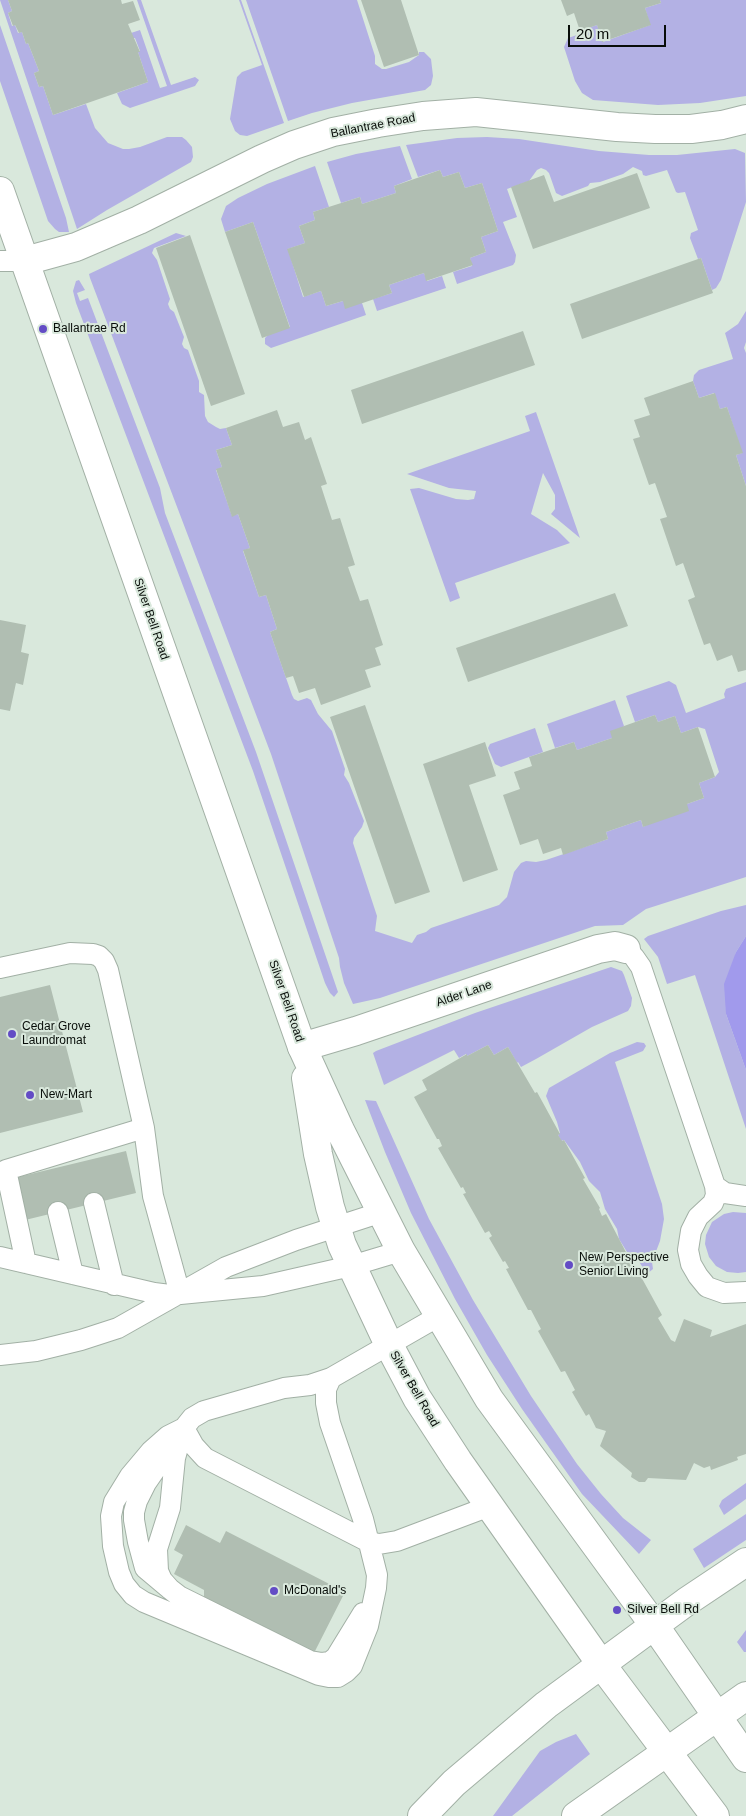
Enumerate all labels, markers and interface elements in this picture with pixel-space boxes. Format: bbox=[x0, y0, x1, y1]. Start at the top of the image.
scale bar bbox=[571, 15, 668, 47]
text: 20 m bbox=[576, 25, 609, 42]
street label: Ballantrae Road bbox=[329, 111, 417, 141]
place label: Ballantrae Rd bbox=[53, 322, 126, 336]
marker: Ballantrae Rd bbox=[37, 323, 49, 335]
street label: Silver Bell Road bbox=[130, 576, 172, 662]
street label: Silver Bell Road bbox=[265, 958, 307, 1044]
street label: Alder Lane bbox=[434, 978, 494, 1010]
place label: Cedar Grove Laundromat bbox=[22, 1020, 91, 1048]
marker: Cedar Grove Laundromat bbox=[6, 1028, 18, 1040]
place label: New-Mart bbox=[40, 1088, 92, 1102]
marker: New-Mart bbox=[24, 1089, 36, 1101]
place label: New Perspective Senior Living bbox=[579, 1251, 669, 1279]
marker: New Perspective Senior Living bbox=[563, 1259, 575, 1271]
street label: Silver Bell Road bbox=[386, 1348, 442, 1430]
place label: McDonald's bbox=[284, 1584, 346, 1598]
marker: McDonald's bbox=[268, 1585, 280, 1597]
place label: Silver Bell Rd bbox=[627, 1603, 699, 1617]
marker: Silver Bell Rd bbox=[611, 1604, 623, 1616]

